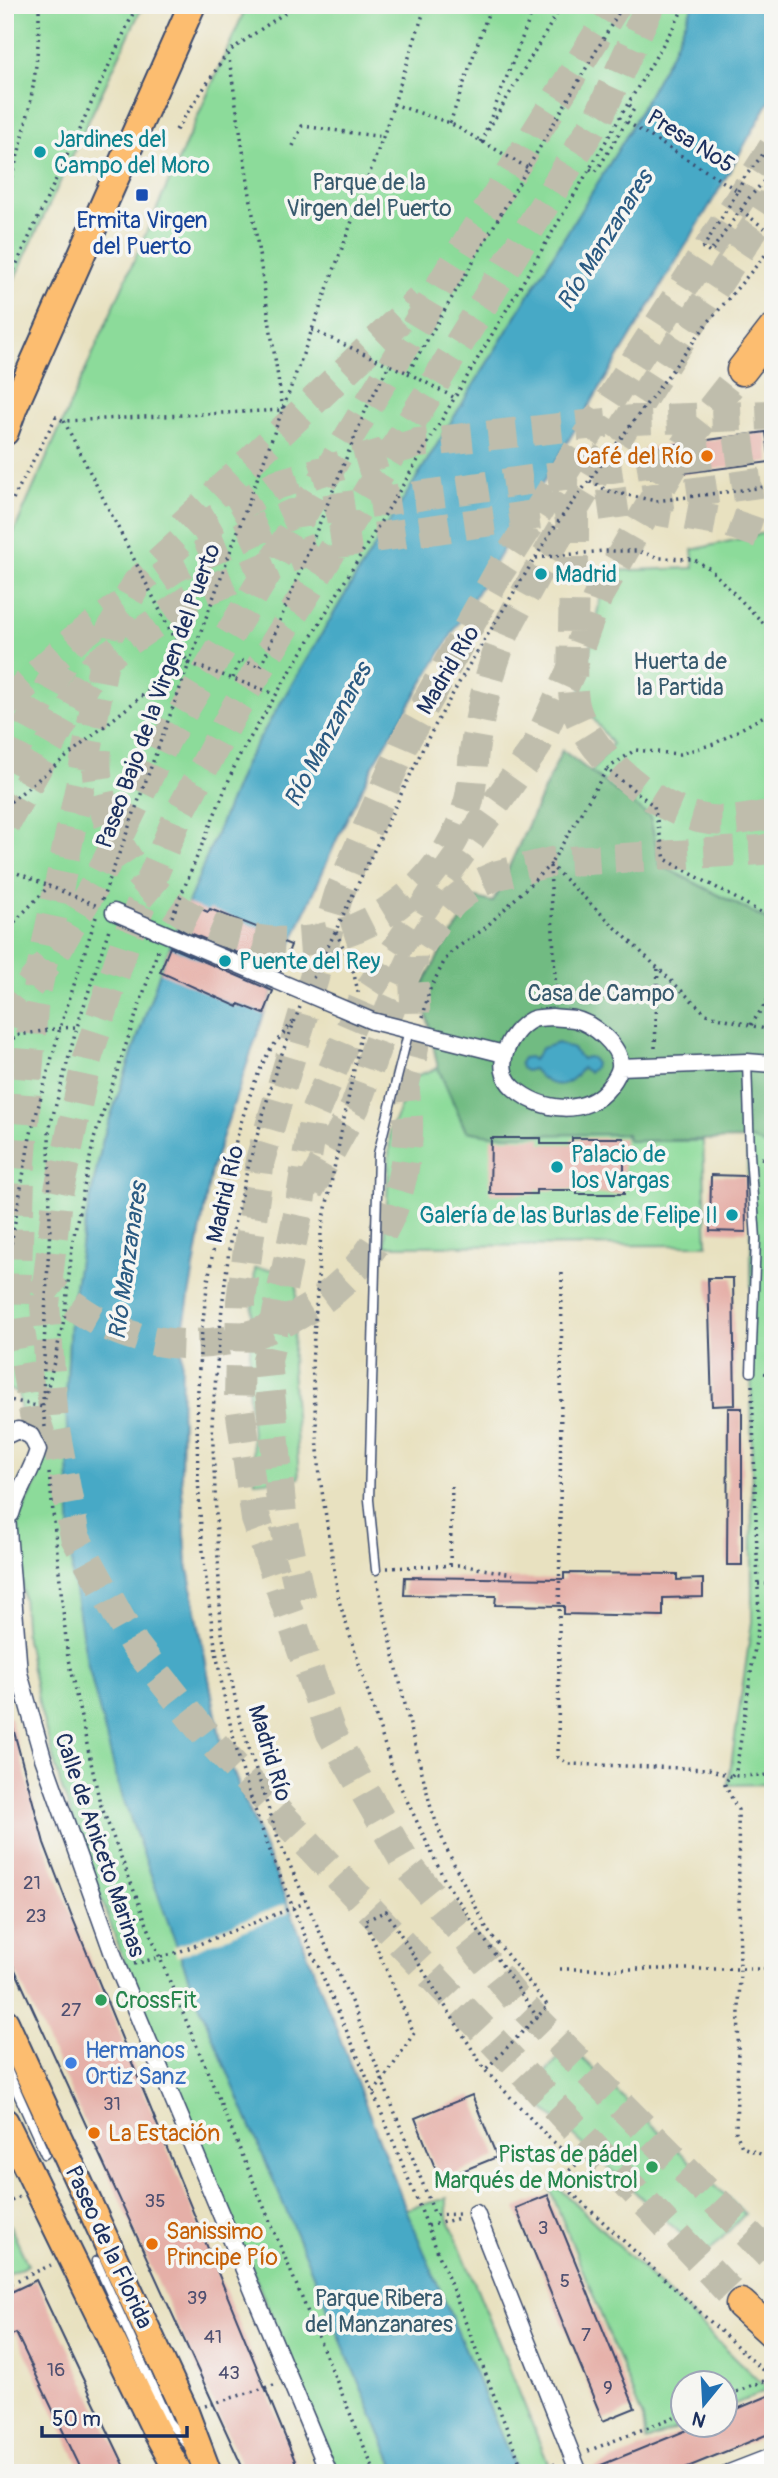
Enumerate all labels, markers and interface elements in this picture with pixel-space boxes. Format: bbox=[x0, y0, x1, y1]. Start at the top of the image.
street label: Presa Nº5 bbox=[642, 103, 740, 179]
place label: Jardines del Campo del Moro bbox=[54, 125, 210, 180]
marker: Jardines del Campo del Moro bbox=[32, 144, 48, 160]
water label: Río Manzanares bbox=[551, 163, 660, 315]
park label: Parque de la Virgen del Puerto bbox=[286, 168, 452, 223]
marker: Ermita Virgen del Puerto bbox=[134, 187, 150, 203]
place label: Ermita Virgen del Puerto bbox=[76, 206, 208, 261]
place label: Café del Río bbox=[576, 442, 693, 471]
marker: Café del Río bbox=[699, 448, 715, 464]
street label: Paseo Bajo de la Virgen del Puerto bbox=[89, 540, 227, 852]
place label: Madrid bbox=[555, 560, 617, 589]
marker: Madrid bbox=[533, 566, 549, 582]
street label: Madrid Río bbox=[410, 620, 486, 720]
park label: Huerta de la Partida bbox=[633, 647, 727, 702]
water label: Río Manzanares bbox=[278, 656, 379, 812]
place label: Puente del Rey bbox=[239, 947, 380, 976]
marker: Puente del Rey bbox=[217, 953, 233, 969]
park label: Casa de Campo bbox=[527, 979, 675, 1008]
place label: Palacio de los Vargas bbox=[571, 1140, 669, 1195]
street label: Madrid Río bbox=[200, 1142, 250, 1246]
marker: Palacio de los Vargas bbox=[549, 1159, 565, 1175]
water label: Río Manzanares bbox=[103, 1178, 154, 1341]
place label: Galería de las Burlas de Felipe II bbox=[419, 1201, 718, 1230]
marker: Galería de las Burlas de Felipe II bbox=[724, 1207, 740, 1223]
street label: Madrid Río bbox=[242, 1701, 298, 1805]
street label: Calle de Aniceto Marinas bbox=[48, 1729, 152, 1961]
house number: 21 bbox=[23, 1871, 41, 1895]
house number: 23 bbox=[26, 1904, 46, 1928]
place label: CrossFit bbox=[115, 1986, 198, 2015]
marker: CrossFit bbox=[93, 1992, 109, 2008]
house number: 27 bbox=[61, 1998, 81, 2022]
place label: Hermanos Ortiz Sanz bbox=[85, 2036, 187, 2091]
marker: Hermanos Ortiz Sanz bbox=[63, 2055, 79, 2071]
house number: 31 bbox=[103, 2092, 121, 2116]
place label: La Estación bbox=[108, 2119, 220, 2148]
marker: La Estación bbox=[86, 2125, 102, 2141]
place label: Pistas de pádel Marqués de Monistrol bbox=[434, 2140, 638, 2195]
marker: Pistas de pádel Marqués de Monistrol bbox=[644, 2159, 660, 2175]
street label: Paseo de la Florida bbox=[59, 2161, 159, 2333]
house number: 35 bbox=[145, 2189, 165, 2213]
house number: 3 bbox=[538, 2216, 548, 2240]
place label: Sanissimo Principe Pío bbox=[166, 2217, 278, 2272]
marker: Sanissimo Principe Pío bbox=[144, 2236, 160, 2252]
house number: 5 bbox=[560, 2269, 570, 2293]
park label: Parque Ribera del Manzanares bbox=[305, 2284, 453, 2339]
house number: 39 bbox=[187, 2286, 207, 2310]
house number: 7 bbox=[581, 2323, 591, 2347]
house number: 41 bbox=[204, 2325, 222, 2349]
house number: 16 bbox=[47, 2358, 65, 2382]
house number: 43 bbox=[218, 2361, 240, 2385]
north arrow bbox=[670, 2370, 740, 2440]
house number: 9 bbox=[603, 2376, 613, 2400]
scale bar bbox=[42, 2394, 187, 2438]
text: 50 m bbox=[52, 2406, 101, 2433]
text: N bbox=[689, 2406, 709, 2433]

